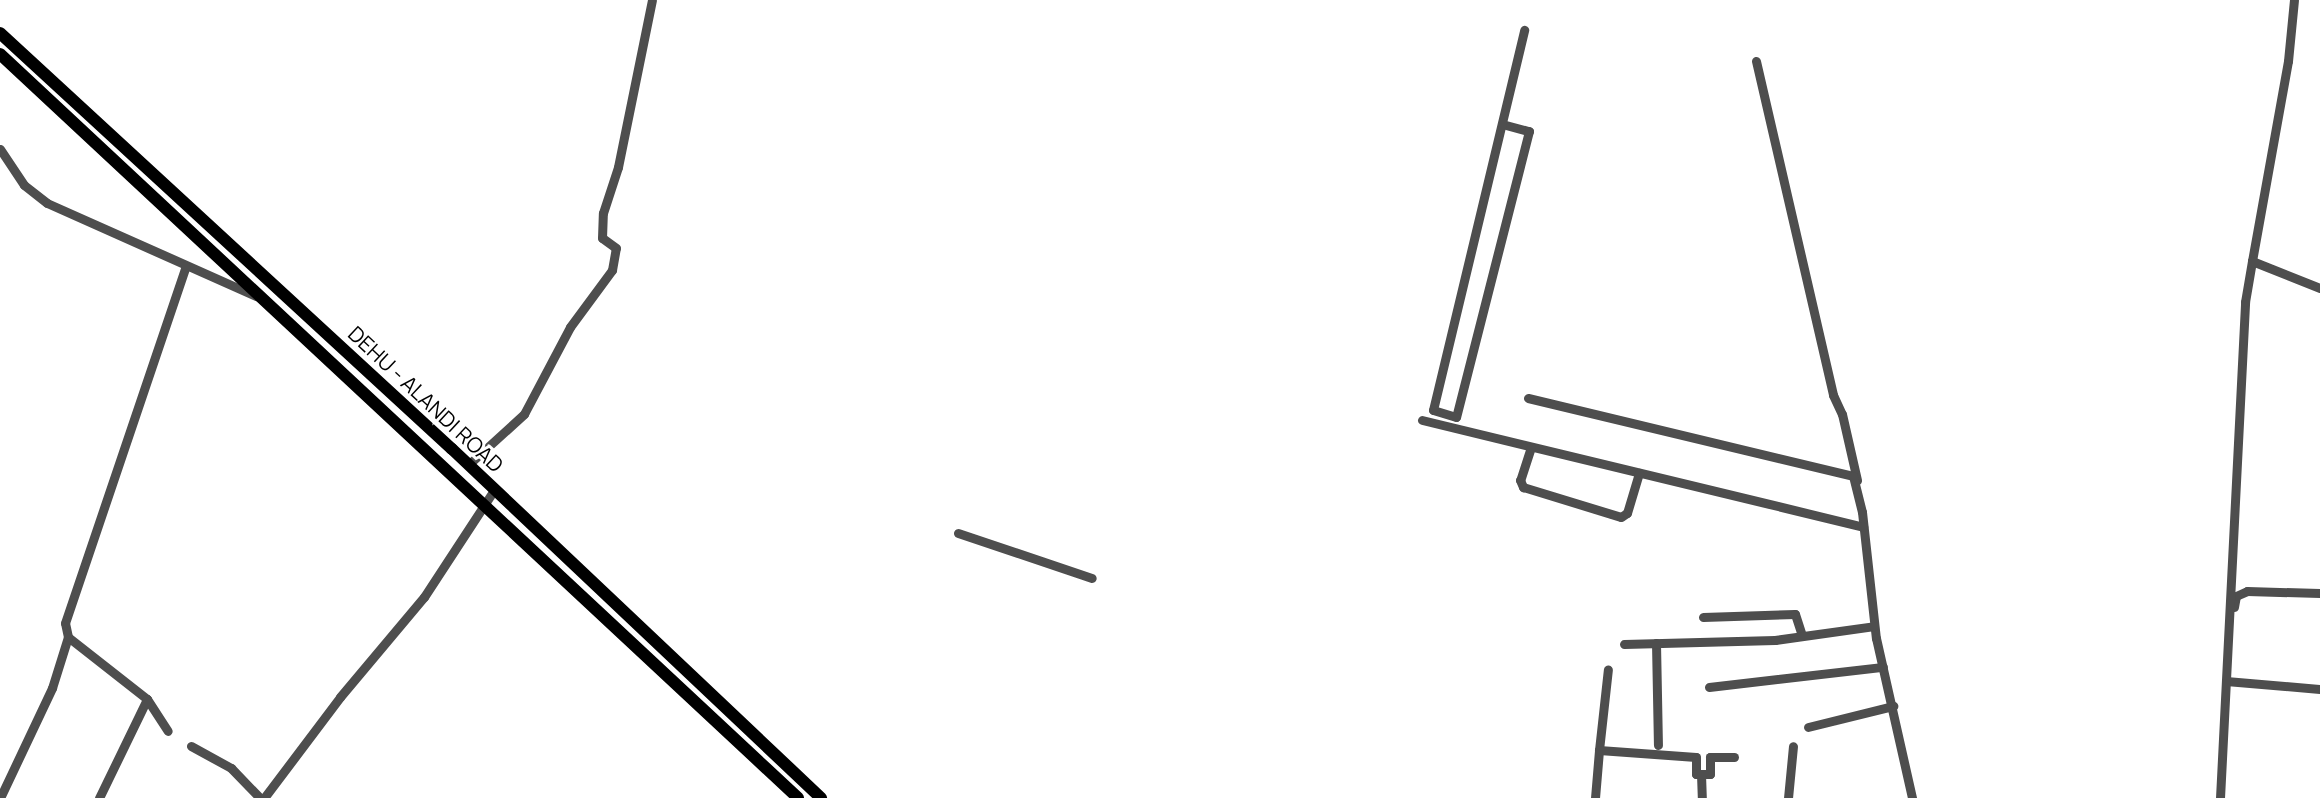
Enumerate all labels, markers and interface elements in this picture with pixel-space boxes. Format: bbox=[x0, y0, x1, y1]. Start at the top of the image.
street label: DEHU - ALANDI ROAD bbox=[343, 321, 509, 477]

